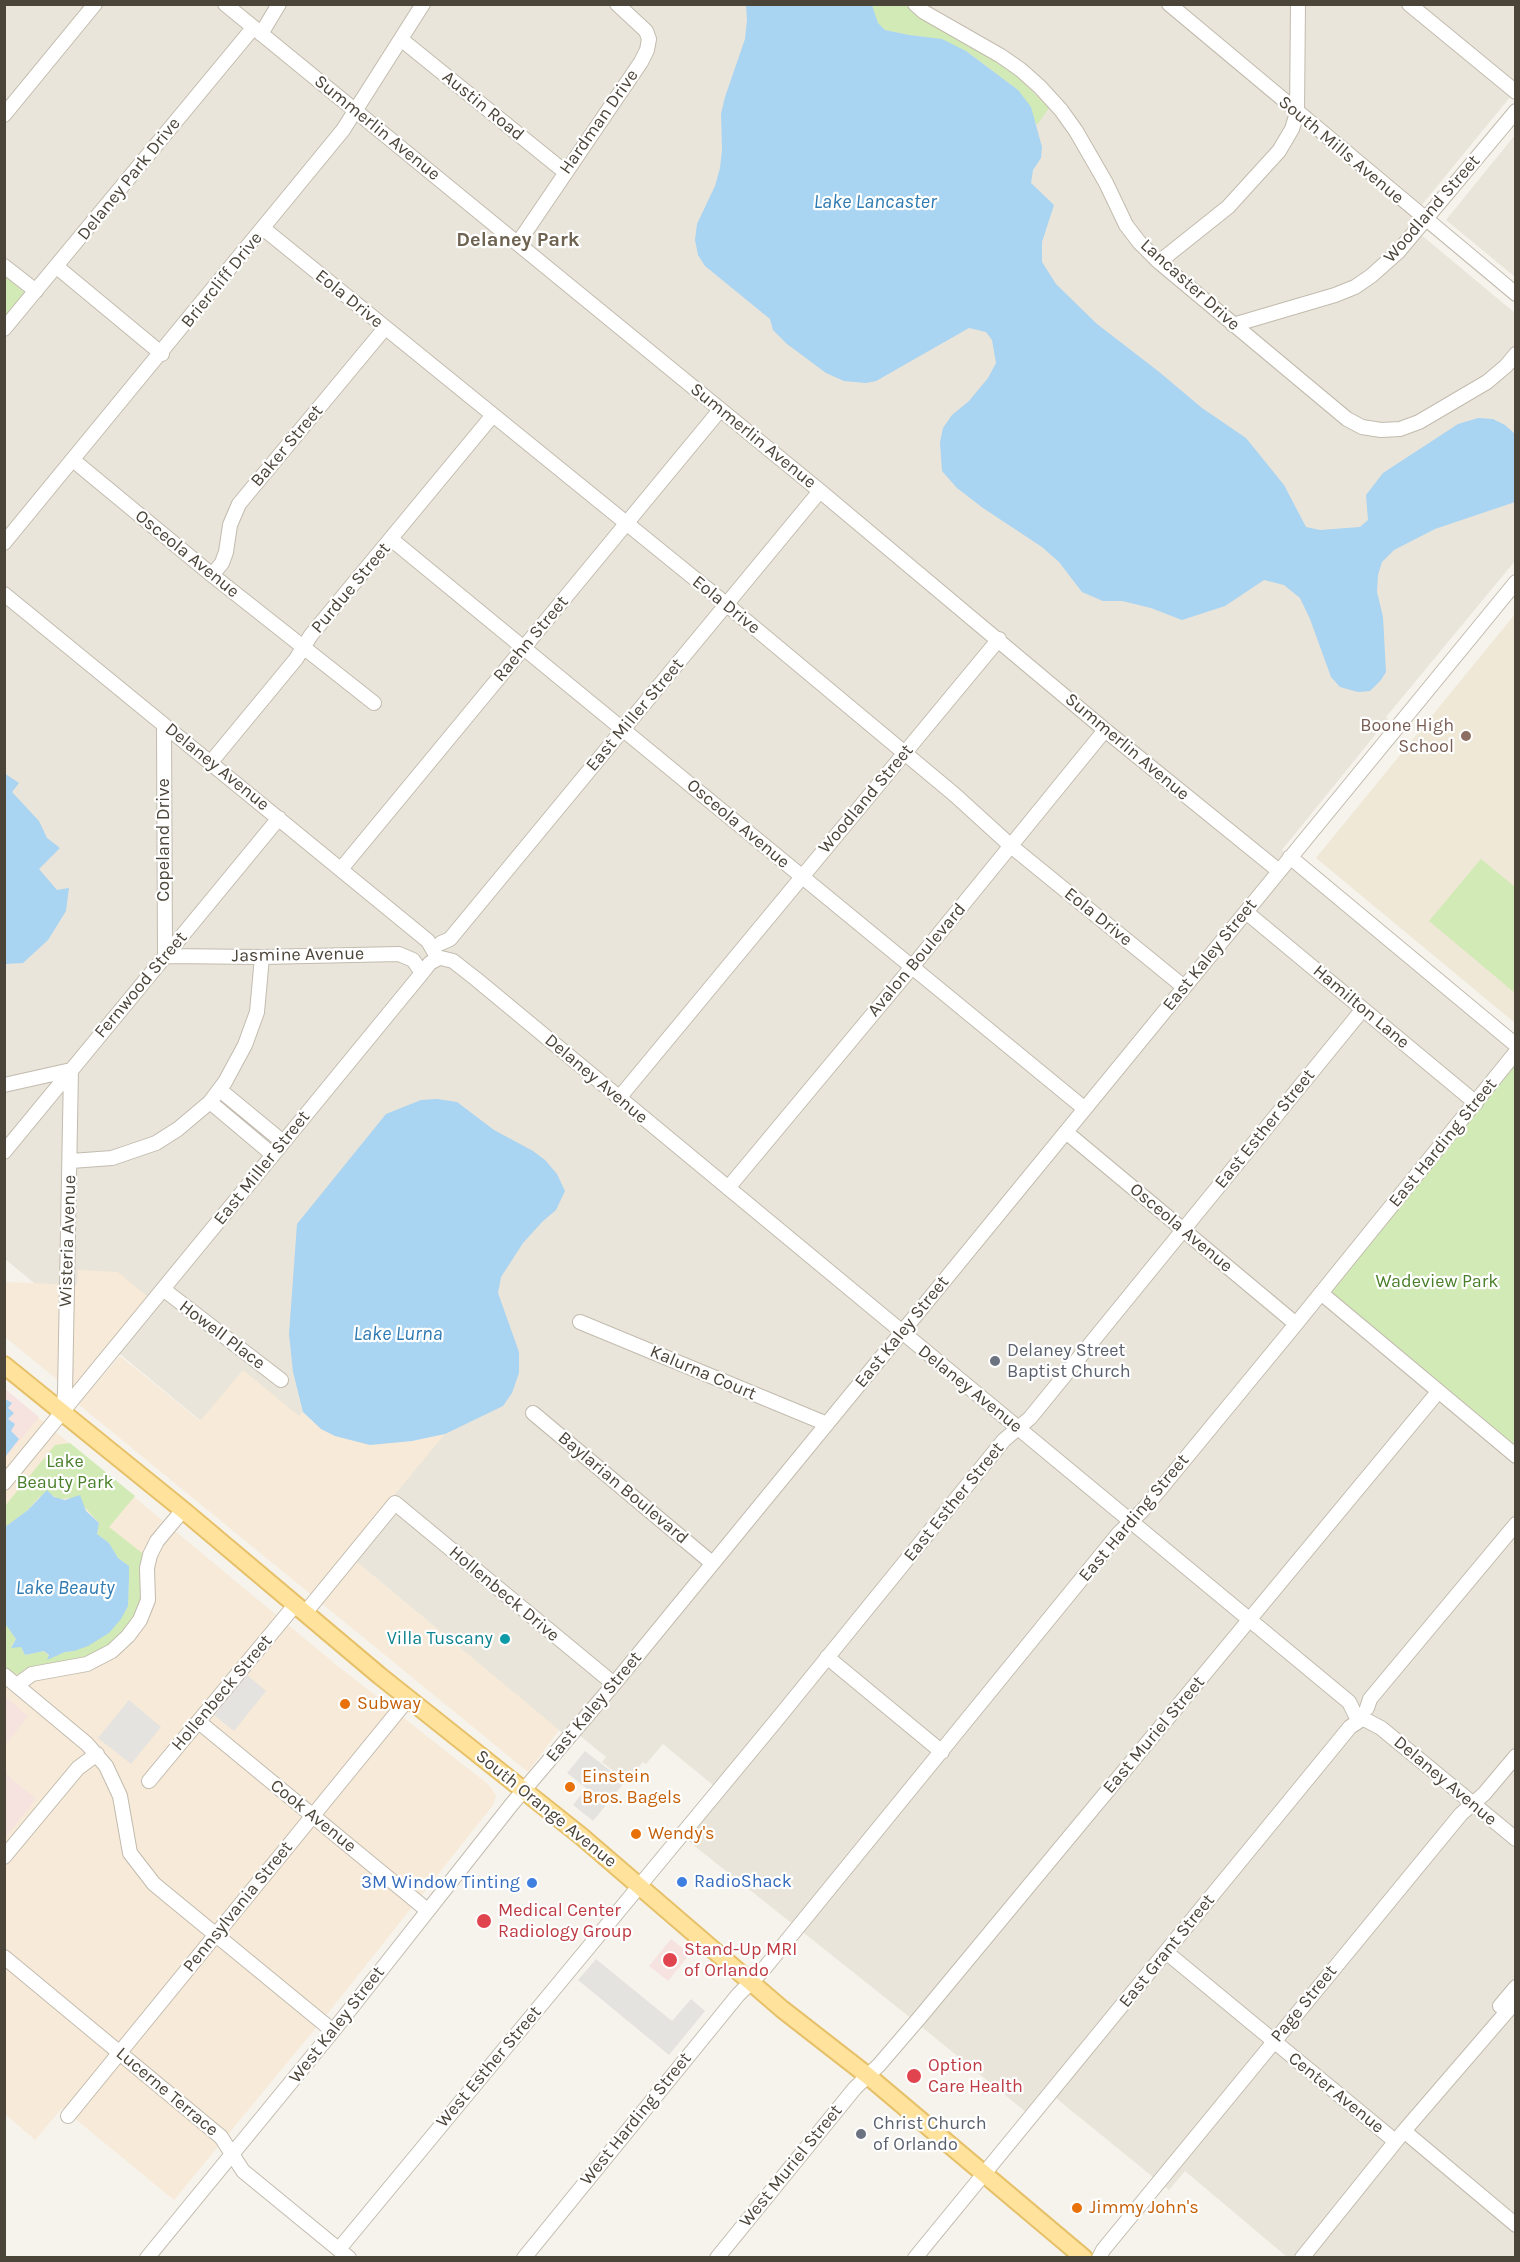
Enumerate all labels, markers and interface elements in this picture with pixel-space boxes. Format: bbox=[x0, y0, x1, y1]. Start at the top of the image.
street label: Hardman Drive bbox=[555, 65, 643, 179]
street label: Austin Road bbox=[438, 66, 528, 146]
street label: Summerlin Avenue bbox=[310, 71, 444, 185]
street label: South Mills Avenue bbox=[1274, 91, 1408, 209]
street label: Delaney Park Drive bbox=[73, 113, 185, 245]
street label: Woodland Street bbox=[1379, 151, 1485, 267]
water label: Lake Lancaster bbox=[813, 190, 937, 214]
street label: Briercliff Drive bbox=[177, 228, 267, 332]
district label: Delaney Park bbox=[456, 228, 580, 252]
street label: Lancaster Drive bbox=[1136, 235, 1244, 335]
street label: Eola Drive bbox=[311, 265, 387, 333]
street label: Summerlin Avenue bbox=[686, 379, 820, 493]
street label: Baker Street bbox=[246, 400, 328, 492]
street label: Osceola Avenue bbox=[131, 505, 243, 603]
street label: Purdue Street bbox=[307, 538, 395, 638]
street label: Eola Drive bbox=[688, 571, 764, 639]
street label: Raehn Street bbox=[489, 592, 573, 686]
street label: East Miller Street bbox=[582, 654, 688, 776]
street label: Summerlin Avenue bbox=[1060, 689, 1194, 805]
place label: Boone High School bbox=[1360, 715, 1454, 758]
street label: Delaney Avenue bbox=[160, 718, 274, 816]
marker: Boone High School bbox=[1459, 729, 1473, 743]
street label: Woodland Street bbox=[814, 740, 918, 858]
street label: Osceola Avenue bbox=[682, 775, 794, 873]
street label: Copeland Drive bbox=[153, 778, 175, 902]
street label: Eola Drive bbox=[1060, 883, 1136, 951]
street label: East Kaley Street bbox=[1158, 895, 1262, 1015]
street label: Avalon Boulevard bbox=[863, 899, 971, 1021]
street label: Fernwood Street bbox=[90, 927, 192, 1043]
street label: Jasmine Avenue bbox=[232, 943, 364, 967]
street label: Hamilton Lane bbox=[1308, 960, 1414, 1054]
street label: Delaney Avenue bbox=[540, 1030, 652, 1128]
street label: East Esther Street bbox=[1210, 1065, 1320, 1193]
street label: East Harding Street bbox=[1384, 1074, 1502, 1212]
street label: East Miller Street bbox=[209, 1107, 315, 1229]
street label: Wisteria Avenue bbox=[55, 1175, 81, 1307]
street label: Osceola Avenue bbox=[1125, 1179, 1237, 1277]
park label: Wadeview Park bbox=[1376, 1271, 1498, 1293]
street label: East Kaley Street bbox=[850, 1272, 954, 1392]
street label: Howell Place bbox=[175, 1296, 269, 1374]
water label: Lake Lurna bbox=[353, 1322, 443, 1346]
street label: Delaney Avenue bbox=[913, 1340, 1027, 1438]
place label: Delaney Street Baptist Church bbox=[1007, 1340, 1131, 1382]
street label: Kalurna Court bbox=[647, 1341, 759, 1405]
marker: Delaney Street Baptist Church bbox=[988, 1354, 1002, 1368]
street label: Baylarian Boulevard bbox=[553, 1427, 693, 1549]
street label: East Esther Street bbox=[899, 1438, 1009, 1566]
street label: East Harding Street bbox=[1074, 1450, 1194, 1586]
park label: Lake Beauty Park bbox=[16, 1451, 114, 1494]
street label: Hollenbeck Drive bbox=[444, 1541, 564, 1647]
water label: Lake Beauty bbox=[15, 1576, 115, 1600]
place label: Villa Tuscany bbox=[387, 1628, 493, 1650]
street label: Hollenbeck Street bbox=[167, 1630, 277, 1756]
marker: Villa Tuscany bbox=[498, 1632, 512, 1646]
street label: East Kaley Street bbox=[541, 1647, 647, 1767]
street label: East Muriel Street bbox=[1099, 1672, 1209, 1798]
place label: Subway bbox=[357, 1693, 421, 1715]
marker: Subway bbox=[338, 1697, 352, 1711]
street label: Delaney Avenue bbox=[1389, 1732, 1501, 1830]
street label: South Orange Avenue bbox=[471, 1745, 621, 1873]
place label: Einstein Bros. Bagels bbox=[582, 1766, 681, 1808]
street label: Cook Avenue bbox=[266, 1775, 360, 1857]
marker: Einstein Bros. Bagels bbox=[563, 1780, 577, 1794]
place label: Wendy's bbox=[648, 1823, 715, 1845]
marker: Wendy's bbox=[629, 1827, 643, 1841]
street label: Pennsylvania Street bbox=[179, 1837, 297, 1977]
place label: RadioShack bbox=[694, 1871, 792, 1893]
place label: 3M Window Tinting bbox=[361, 1872, 520, 1894]
marker: RadioShack bbox=[675, 1875, 689, 1889]
marker: 3M Window Tinting bbox=[525, 1876, 539, 1890]
street label: East Grant Street bbox=[1115, 1890, 1219, 2012]
place label: Medical Center Radiology Group bbox=[498, 1900, 632, 1942]
marker: Medical Center Radiology Group bbox=[475, 1912, 493, 1930]
place label: Stand-Up MRI of Orlando bbox=[684, 1939, 797, 1982]
marker: Stand-Up MRI of Orlando bbox=[661, 1951, 679, 1969]
street label: Page Street bbox=[1266, 1961, 1342, 2047]
street label: West Kaley Street bbox=[285, 1962, 389, 2088]
street label: West Esther Street bbox=[432, 2002, 546, 2132]
street label: Lucerne Terrace bbox=[111, 2043, 223, 2141]
street label: West Harding Street bbox=[576, 2048, 696, 2190]
street label: Center Avenue bbox=[1284, 2048, 1388, 2138]
place label: Option Care Health bbox=[928, 2055, 1023, 2098]
marker: Option Care Health bbox=[905, 2067, 923, 2085]
street label: West Muriel Street bbox=[735, 2100, 847, 2232]
place label: Christ Church of Orlando bbox=[873, 2113, 987, 2156]
marker: Christ Church of Orlando bbox=[854, 2127, 868, 2141]
place label: Jimmy John's bbox=[1089, 2197, 1199, 2219]
marker: Jimmy John's bbox=[1070, 2201, 1084, 2215]

